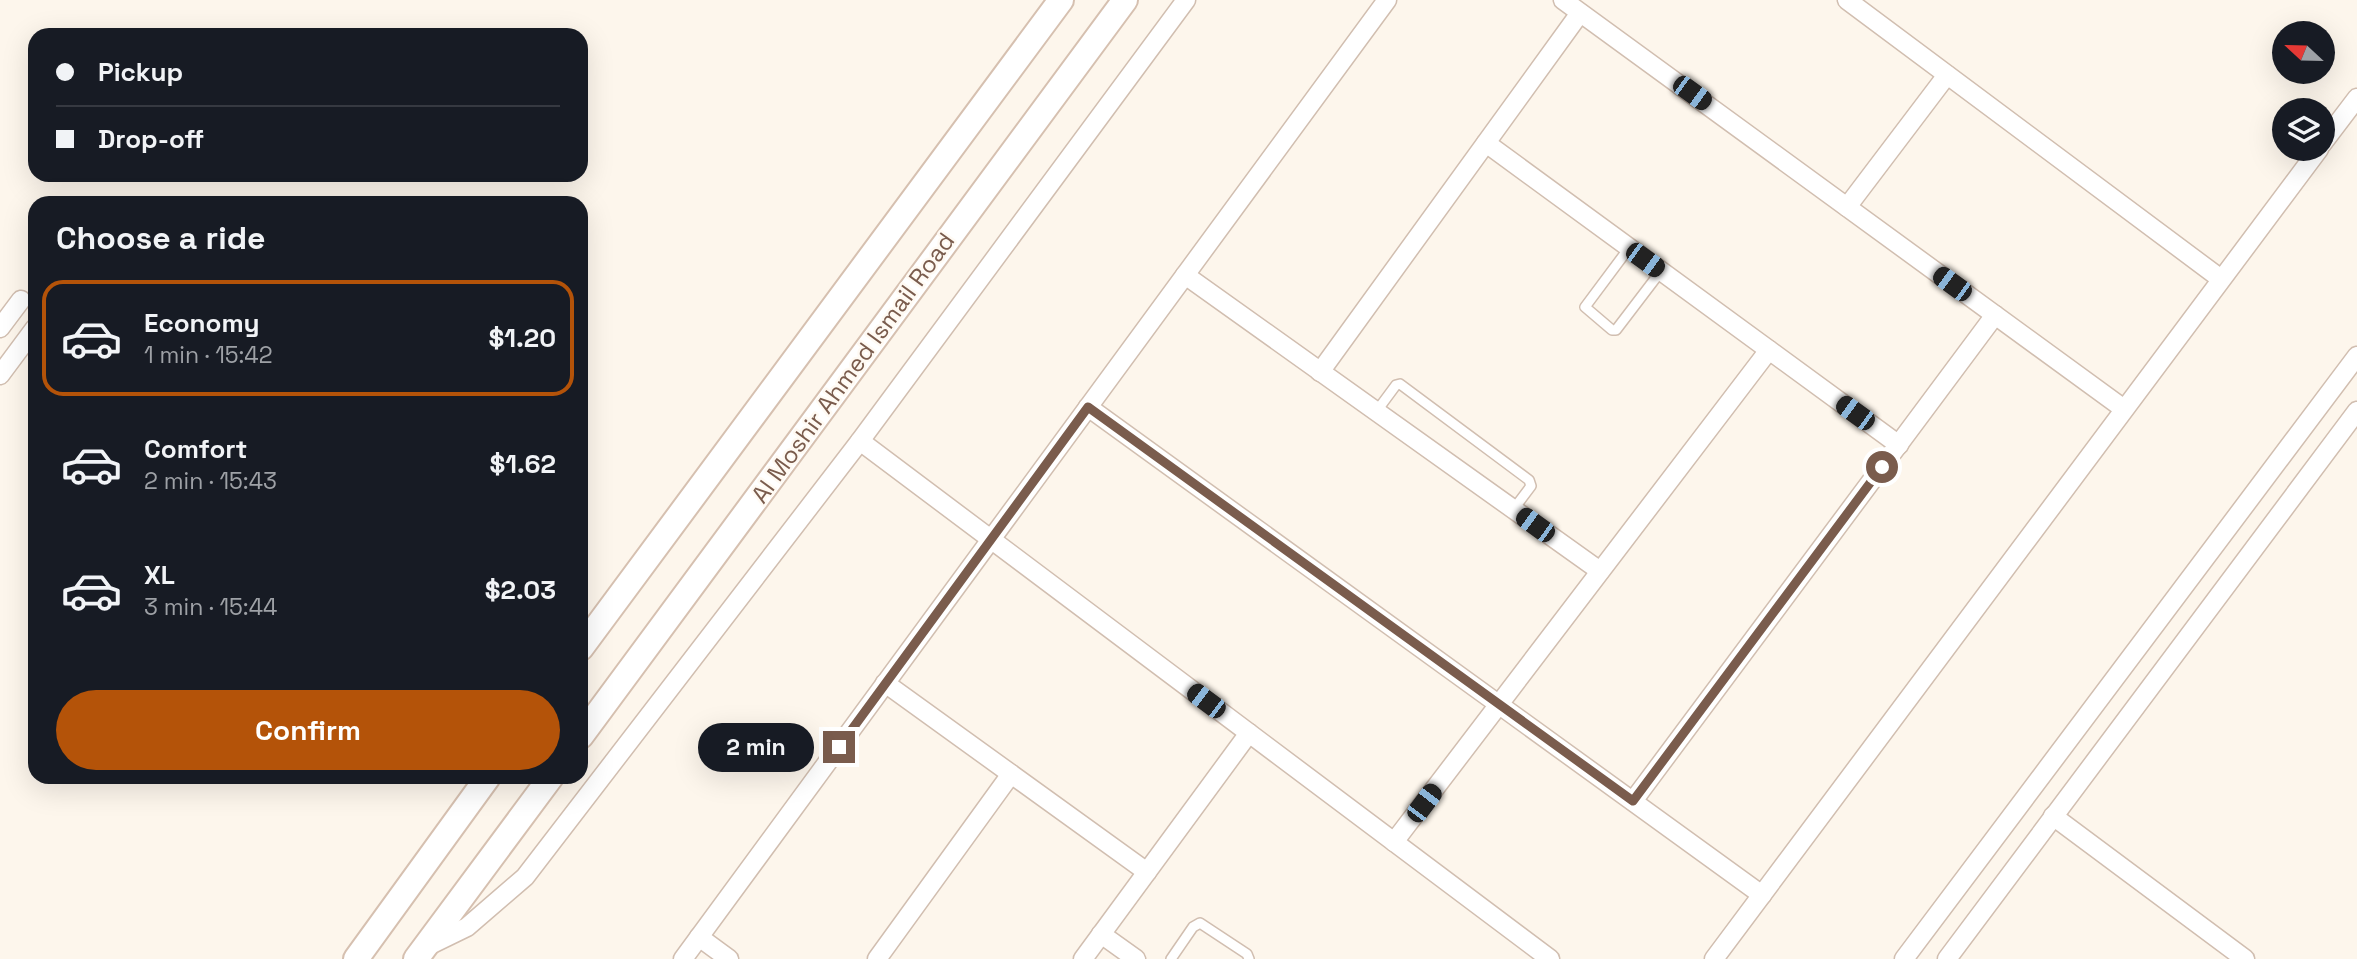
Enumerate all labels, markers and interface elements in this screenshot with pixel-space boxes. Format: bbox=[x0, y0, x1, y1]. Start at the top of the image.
north arrow bbox=[2272, 21, 2334, 84]
map controls bbox=[2272, 21, 2335, 161]
text: Pickup bbox=[98, 55, 183, 89]
car bbox=[1669, 72, 1716, 114]
button: layers bbox=[2272, 98, 2335, 161]
text: Drop-off bbox=[98, 122, 204, 156]
text: Choose a ride bbox=[56, 218, 266, 258]
street label: Al Moshir Ahmed Ismail Road bbox=[744, 226, 961, 509]
car bbox=[1622, 239, 1669, 281]
car bbox=[1929, 263, 1976, 305]
text: Economy bbox=[144, 306, 260, 340]
icon: car bbox=[60, 307, 123, 370]
text: $1.20 bbox=[488, 321, 556, 355]
text: 1 min · 15:42 bbox=[144, 340, 273, 370]
car bbox=[1832, 392, 1879, 434]
text: Comfort bbox=[144, 432, 247, 466]
icon: car bbox=[60, 433, 123, 496]
text: $1.62 bbox=[490, 447, 556, 481]
route start bbox=[1866, 451, 1898, 483]
text: 2 min · 15:43 bbox=[144, 466, 277, 496]
car bbox=[1512, 504, 1559, 546]
text: XL bbox=[144, 558, 175, 592]
icon: car bbox=[60, 559, 123, 622]
text: $2.03 bbox=[485, 573, 556, 607]
text: 3 min · 15:44 bbox=[144, 592, 277, 622]
car bbox=[1183, 680, 1230, 722]
button: Confirm bbox=[56, 690, 560, 770]
callout: 2 min bbox=[699, 722, 814, 772]
route end bbox=[823, 731, 855, 763]
text: 2 min bbox=[726, 732, 786, 762]
car bbox=[1403, 780, 1446, 826]

